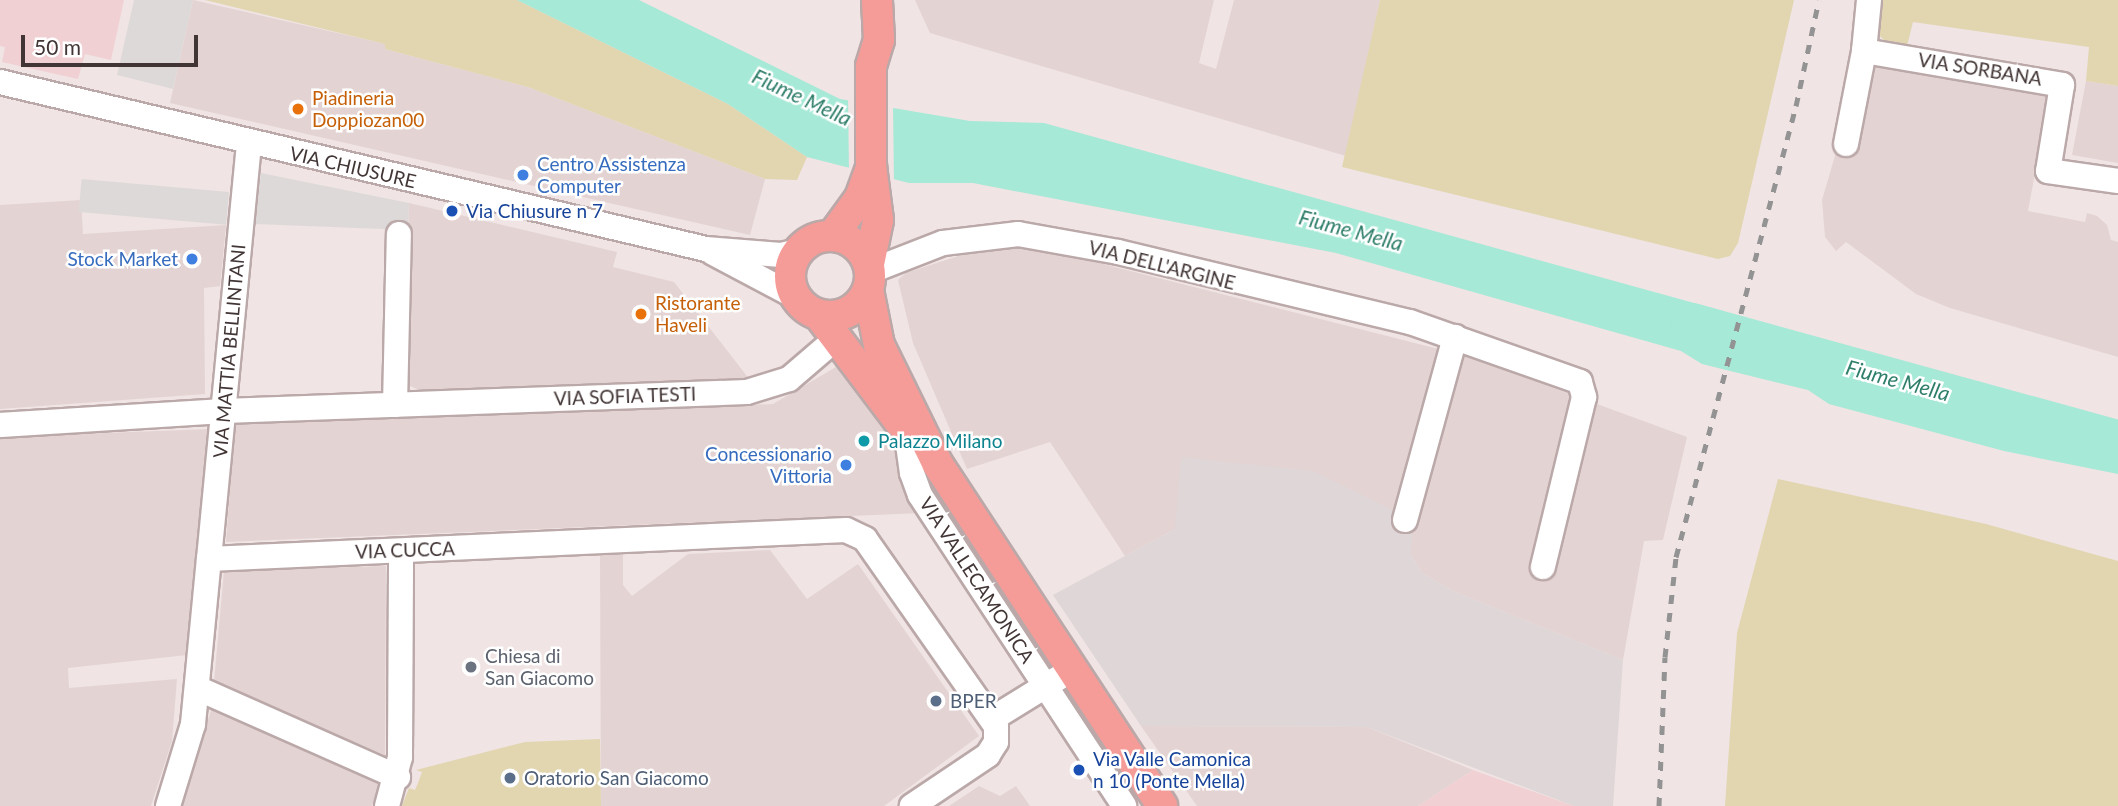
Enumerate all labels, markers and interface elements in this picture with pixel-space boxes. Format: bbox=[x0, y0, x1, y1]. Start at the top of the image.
scale bar bbox=[24, 21, 201, 65]
text: 50 m bbox=[34, 34, 81, 59]
street label: VIA SORBANA bbox=[1916, 48, 2044, 90]
water label: Fiume Mella bbox=[748, 63, 856, 131]
place label: Piadineria Doppiozan00 bbox=[312, 87, 424, 131]
marker: Piadineria Doppiozan00 bbox=[290, 101, 306, 117]
street label: VIA CHIUSURE bbox=[287, 141, 419, 193]
place label: Centro Assistenza Computer bbox=[537, 153, 687, 197]
marker: Centro Assistenza Computer bbox=[515, 167, 531, 183]
place label: Via Chiusure n 7 bbox=[466, 200, 603, 222]
marker: Via Chiusure n 7 bbox=[444, 203, 460, 219]
water label: Fiume Mella bbox=[1296, 204, 1406, 256]
street label: VIA DELL'ARGINE bbox=[1086, 236, 1238, 294]
street label: VIA MATTIA BELLINTANI bbox=[208, 243, 250, 459]
place label: Stock Market bbox=[67, 248, 178, 270]
marker: Stock Market bbox=[184, 251, 200, 267]
place label: Ristorante Haveli bbox=[655, 292, 741, 336]
marker: Ristorante Haveli bbox=[633, 306, 649, 322]
water label: Fiume Mella bbox=[1843, 354, 1953, 406]
street label: VIA SOFIA TESTI bbox=[553, 382, 697, 410]
place label: Palazzo Milano bbox=[878, 430, 1002, 452]
marker: Palazzo Milano bbox=[856, 433, 872, 449]
place label: Concessionario Vittoria bbox=[705, 443, 832, 487]
marker: Concessionario Vittoria bbox=[838, 457, 854, 473]
street label: VIA VALLECAMONICA bbox=[914, 492, 1040, 668]
street label: VIA CUCCA bbox=[354, 537, 456, 563]
place label: Chiesa di San Giacomo bbox=[485, 645, 594, 689]
marker: Chiesa di San Giacomo bbox=[463, 659, 479, 675]
place label: BPER bbox=[950, 690, 997, 712]
marker: BPER bbox=[928, 693, 944, 709]
place label: Via Valle Camonica n 10 (Ponte Mella) bbox=[1093, 748, 1252, 792]
marker: Via Valle Camonica n 10 (Ponte Mella) bbox=[1071, 762, 1087, 778]
place label: Oratorio San Giacomo bbox=[524, 767, 709, 789]
marker: Oratorio San Giacomo bbox=[502, 770, 518, 786]

